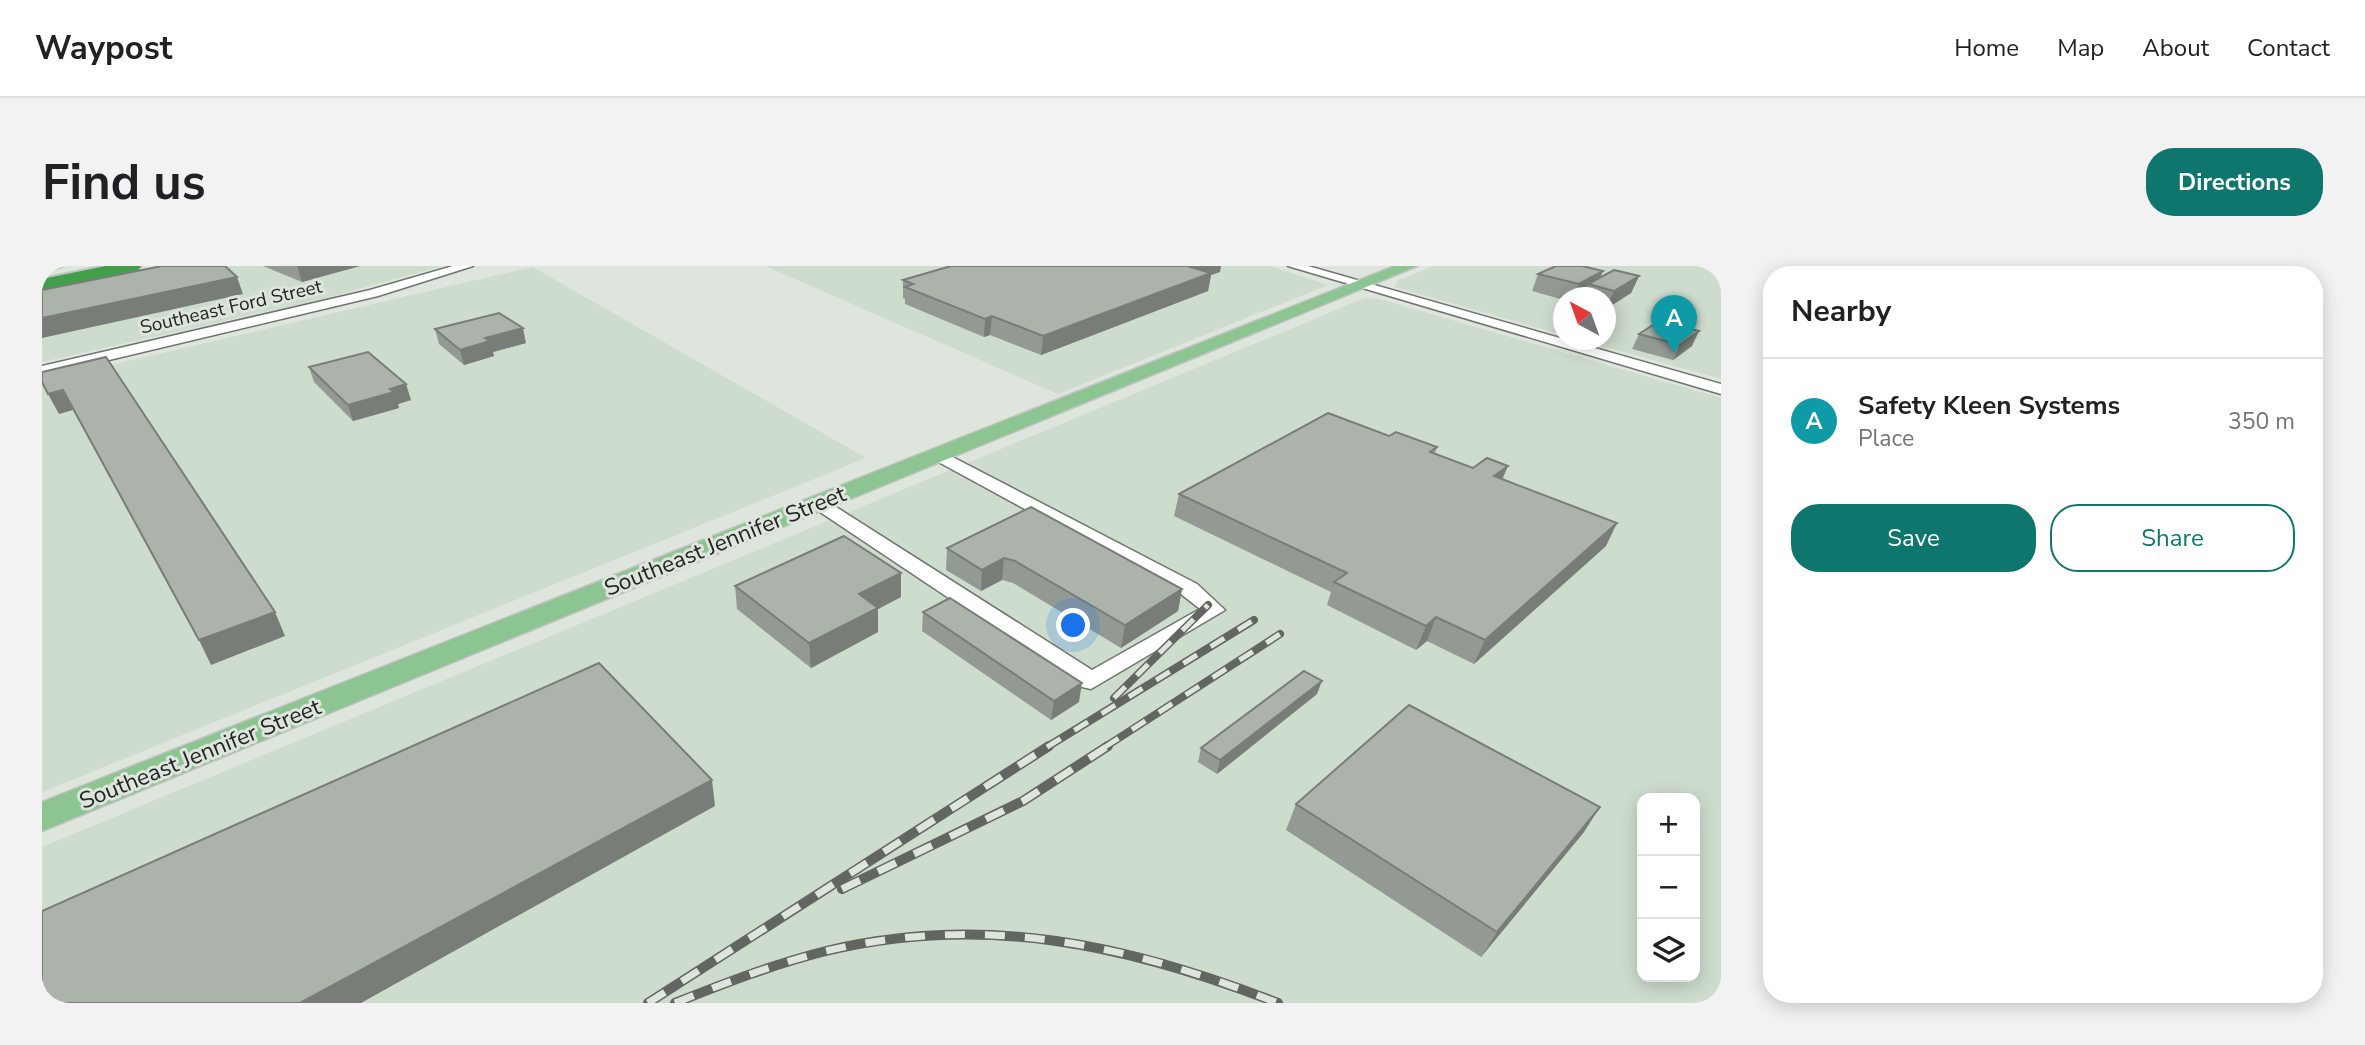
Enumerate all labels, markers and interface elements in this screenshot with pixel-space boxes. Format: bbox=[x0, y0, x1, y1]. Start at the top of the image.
text: Waypost bbox=[35, 26, 172, 71]
text: Home bbox=[1954, 32, 2019, 64]
text: Map bbox=[2057, 32, 2104, 64]
text: About bbox=[2142, 32, 2209, 64]
text: Contact bbox=[2247, 32, 2330, 64]
button: Directions bbox=[2146, 148, 2323, 216]
text: Find us bbox=[42, 149, 206, 216]
street label: Southeast Ford Street bbox=[137, 273, 325, 341]
north arrow bbox=[1553, 287, 1616, 350]
text: Nearby bbox=[1791, 291, 1891, 332]
pin: A bbox=[1651, 295, 1697, 353]
text: Safety Kleen Systems bbox=[1858, 388, 2120, 423]
text: A bbox=[1805, 406, 1823, 437]
text: 350 m bbox=[2228, 406, 2295, 437]
text: Place bbox=[1858, 423, 1914, 454]
street label: Southeast Jennifer Street bbox=[600, 478, 851, 604]
button: Save bbox=[1791, 504, 2036, 572]
button: Share bbox=[2050, 504, 2295, 572]
your location bbox=[1056, 608, 1090, 642]
street label: Southeast Jennifer Street bbox=[75, 691, 326, 817]
map controls bbox=[1637, 793, 1700, 982]
button: + bbox=[1637, 793, 1700, 856]
button: − bbox=[1637, 856, 1700, 919]
button: layers bbox=[1637, 919, 1700, 982]

